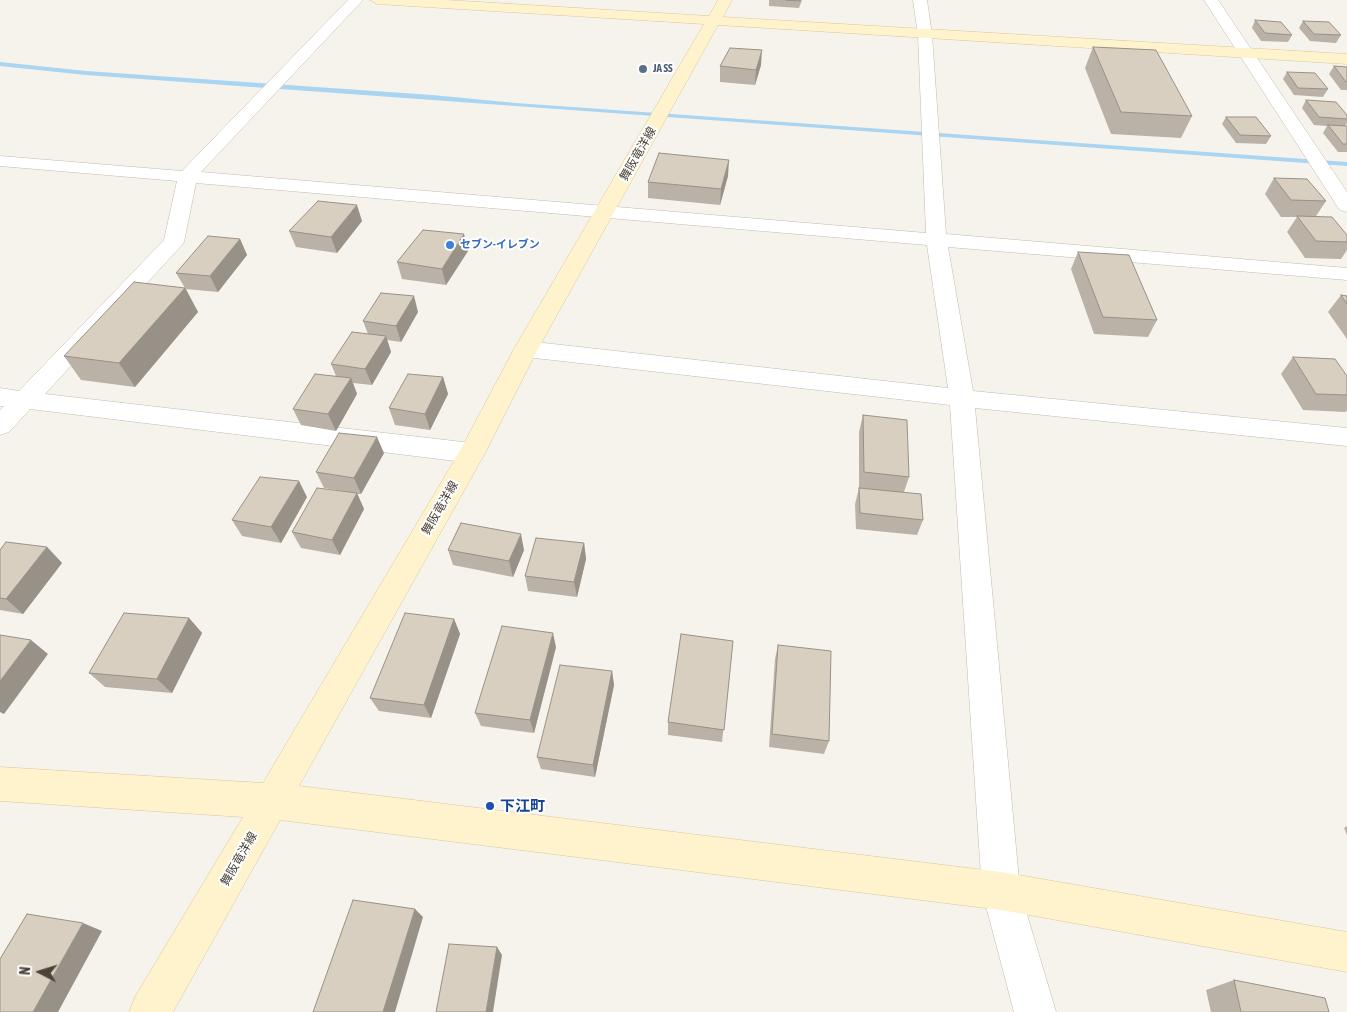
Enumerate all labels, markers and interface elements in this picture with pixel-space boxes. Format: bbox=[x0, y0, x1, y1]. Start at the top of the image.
place label: JA SS bbox=[653, 62, 673, 76]
marker: JA SS bbox=[637, 63, 649, 75]
street label: 舞阪竜洋線 bbox=[617, 124, 659, 184]
place label: セブン-イレブン bbox=[460, 238, 540, 252]
marker: セブン-イレブン bbox=[444, 239, 456, 251]
street label: 舞阪竜洋線 bbox=[419, 478, 461, 538]
place label: 下江町 bbox=[500, 797, 545, 815]
marker: 下江町 bbox=[484, 800, 496, 812]
street label: 舞阪竜洋線 bbox=[218, 829, 260, 889]
north arrow bbox=[15, 947, 65, 997]
text: N bbox=[17, 966, 33, 976]

